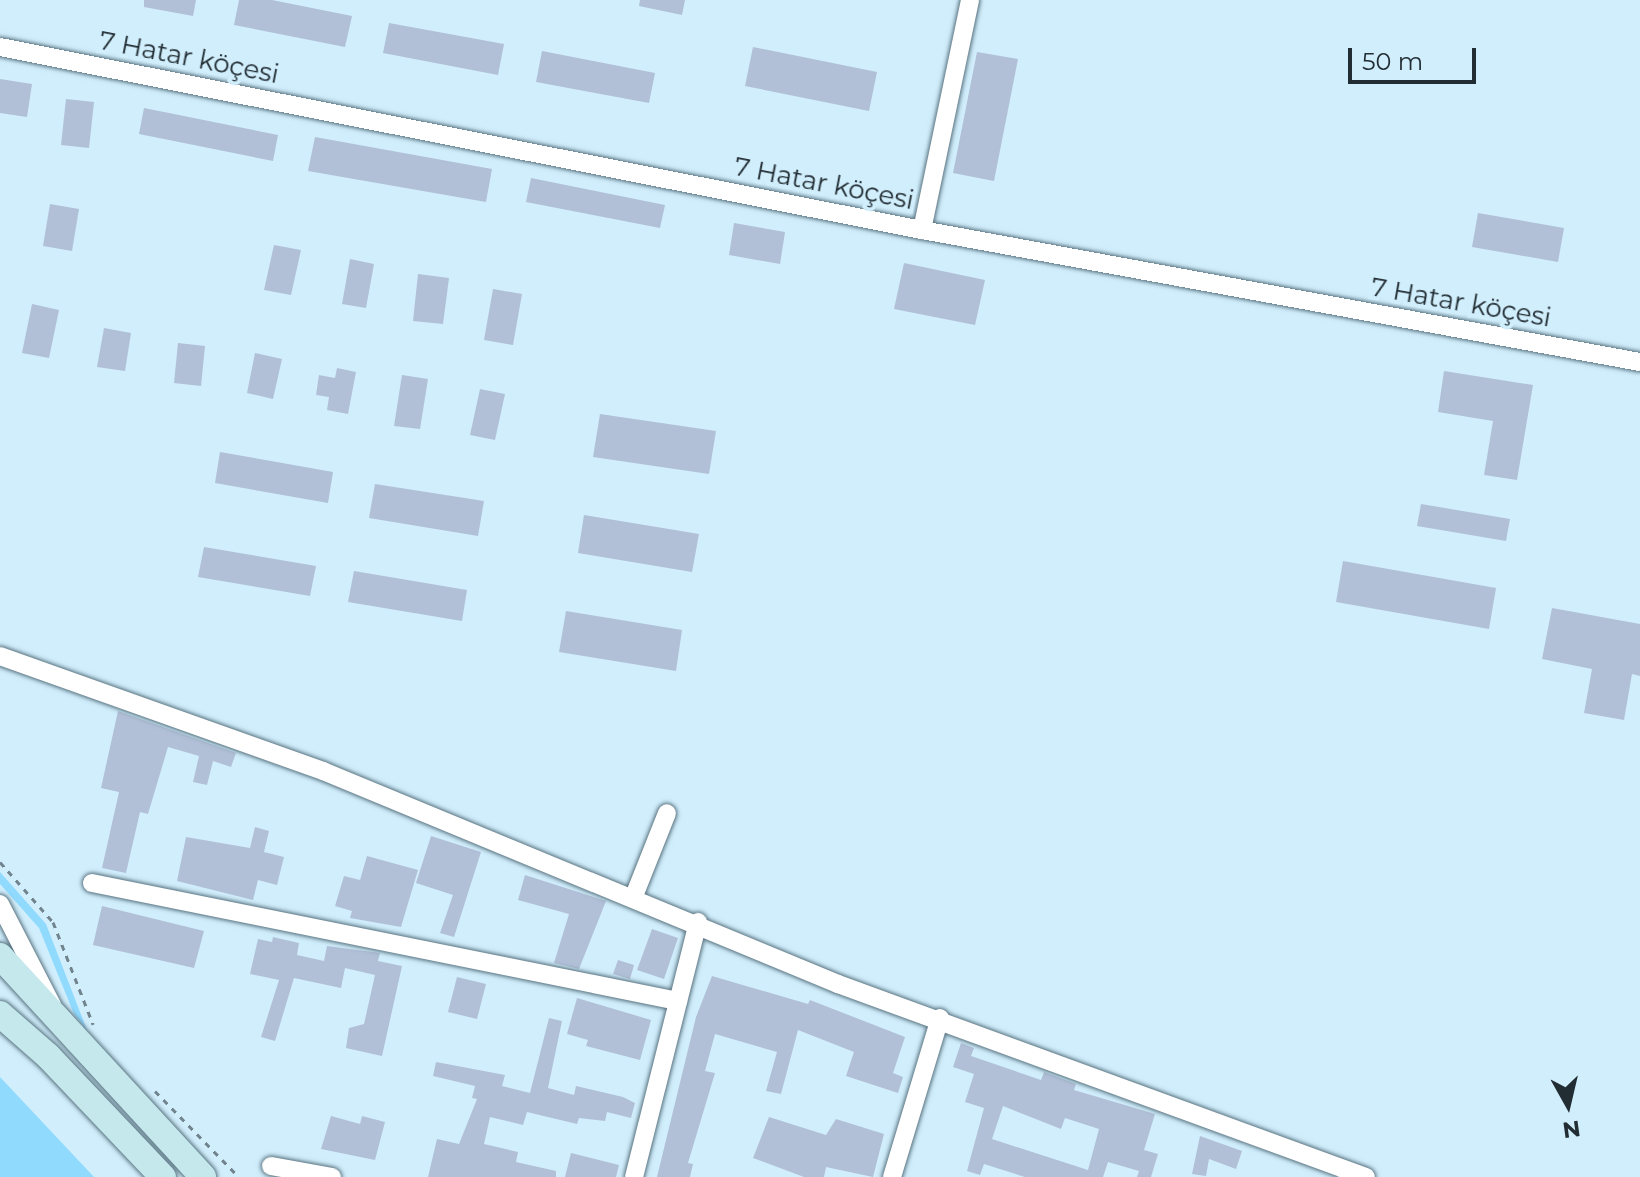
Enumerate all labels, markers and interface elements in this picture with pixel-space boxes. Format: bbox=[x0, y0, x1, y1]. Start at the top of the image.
street label: 7 Hatar köçesi bbox=[97, 25, 281, 91]
scale bar bbox=[1352, 32, 1480, 82]
text: 50 m bbox=[1362, 47, 1423, 76]
street label: 7 Hatar köçesi bbox=[732, 151, 916, 217]
street label: 7 Hatar köçesi bbox=[1369, 272, 1553, 334]
north arrow bbox=[1528, 1065, 1608, 1145]
text: N bbox=[1561, 1115, 1582, 1144]

